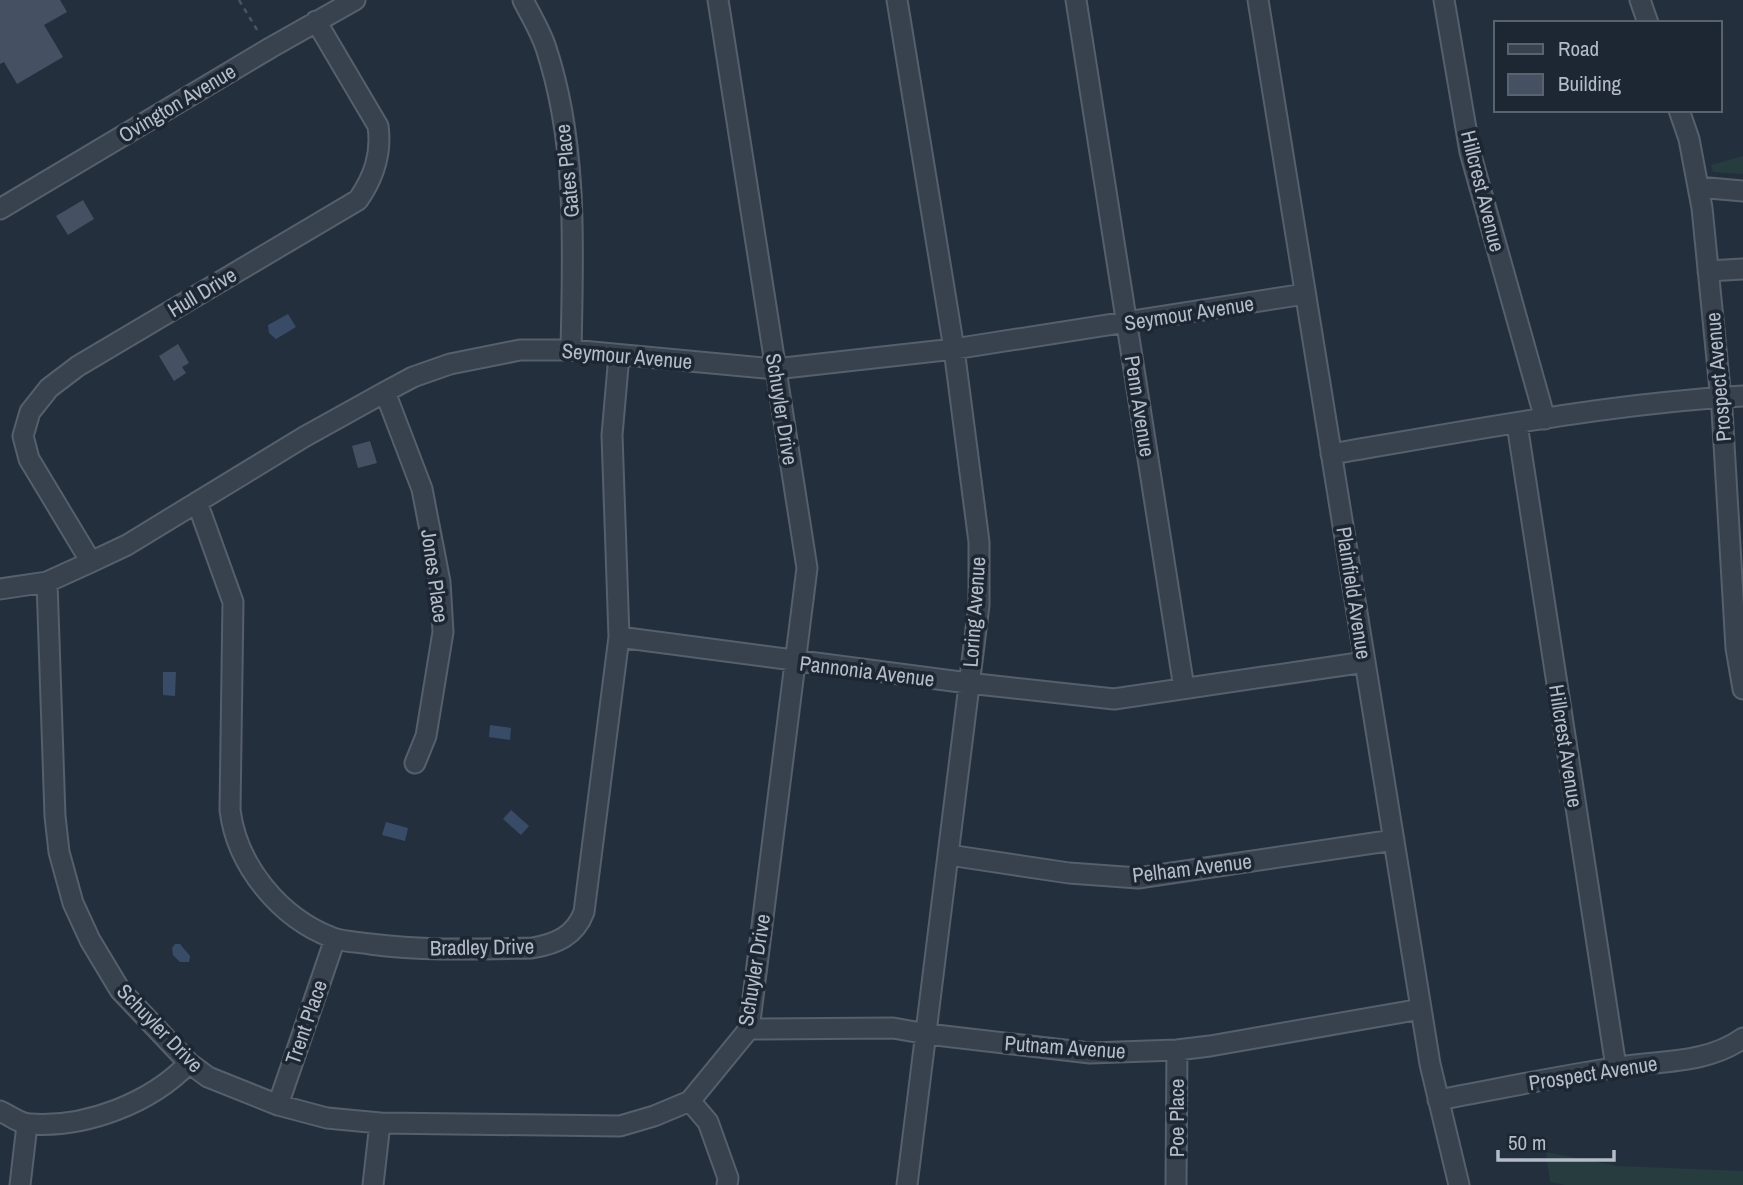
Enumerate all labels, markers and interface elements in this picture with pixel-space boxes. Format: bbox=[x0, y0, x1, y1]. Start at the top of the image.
legend bbox=[1494, 21, 1722, 112]
text: Road bbox=[1558, 34, 1599, 63]
street label: Ovington Avenue bbox=[113, 57, 241, 149]
text: Building bbox=[1558, 69, 1622, 98]
street label: Gates Place bbox=[548, 123, 586, 219]
street label: Hillcrest Avenue bbox=[1454, 127, 1512, 255]
street label: Hull Drive bbox=[162, 260, 242, 324]
street label: Seymour Avenue bbox=[1122, 288, 1256, 338]
street label: Prospect Avenue bbox=[1698, 311, 1738, 443]
street label: Seymour Avenue bbox=[561, 336, 693, 376]
street label: Schuyler Drive bbox=[759, 351, 805, 467]
street label: Penn Avenue bbox=[1118, 353, 1162, 459]
street label: Plainfield Avenue bbox=[1329, 525, 1379, 661]
street label: Jones Place bbox=[414, 528, 456, 624]
street label: Loring Avenue bbox=[956, 556, 992, 668]
street label: Pannonia Avenue bbox=[798, 648, 936, 694]
street label: Hillcrest Avenue bbox=[1542, 682, 1590, 810]
street label: Pelham Avenue bbox=[1131, 846, 1253, 890]
street label: Schuyler Drive bbox=[731, 912, 777, 1028]
street label: Bradley Drive bbox=[430, 932, 534, 962]
street label: Trent Place bbox=[278, 976, 334, 1068]
street label: Schuyler Drive bbox=[110, 977, 210, 1079]
street label: Putnam Avenue bbox=[1003, 1028, 1127, 1066]
street label: Prospect Avenue bbox=[1527, 1049, 1659, 1097]
street label: Poe Place bbox=[1162, 1079, 1191, 1157]
scale bar bbox=[1498, 1118, 1614, 1162]
text: 50 m bbox=[1508, 1128, 1546, 1157]

